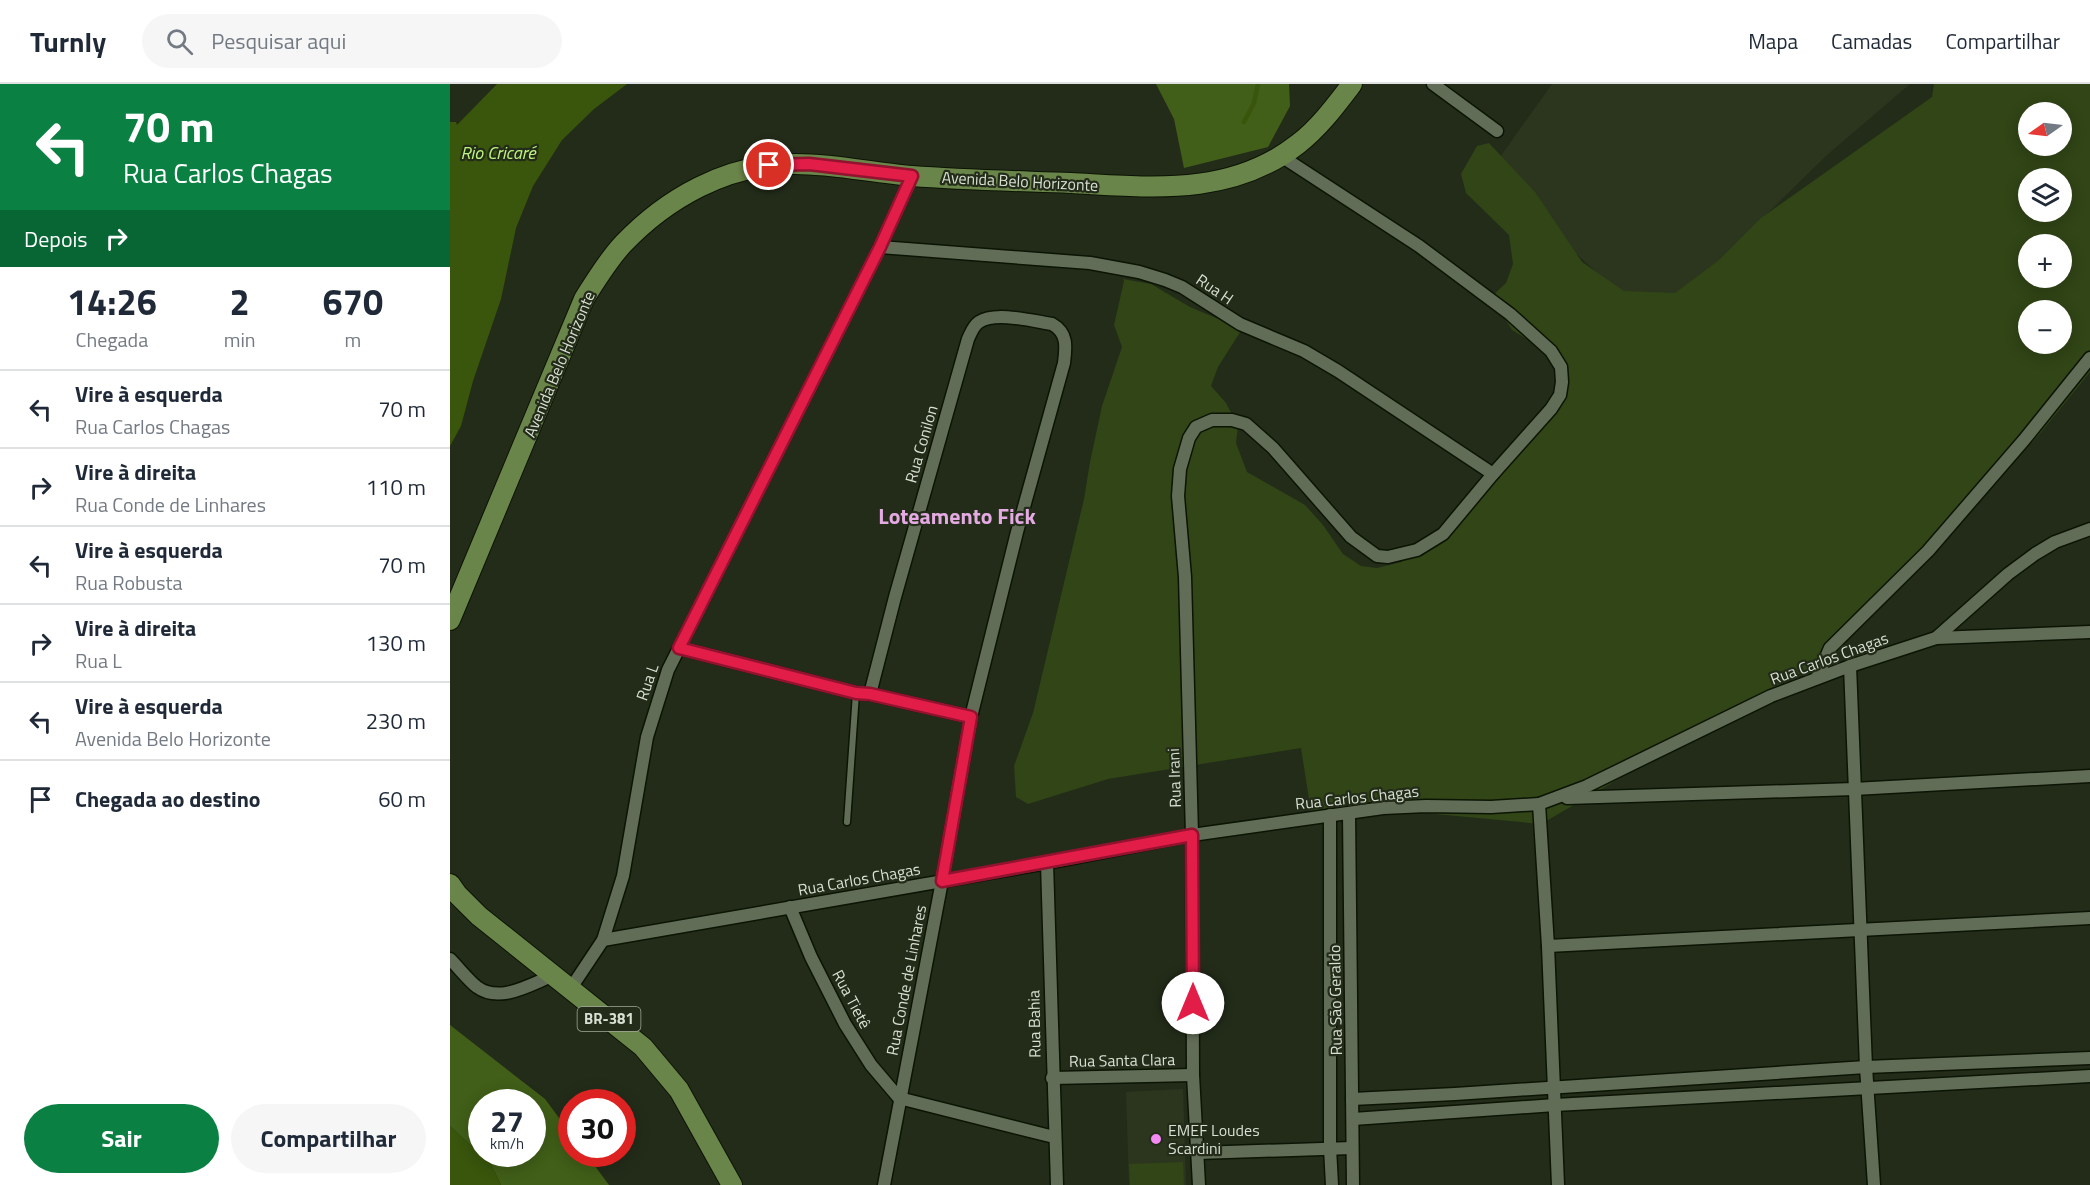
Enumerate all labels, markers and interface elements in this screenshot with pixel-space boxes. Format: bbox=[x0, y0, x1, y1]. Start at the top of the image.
search box bbox=[142, 14, 562, 68]
text: Turnly bbox=[30, 20, 106, 63]
text: Pesquisar aqui bbox=[211, 24, 346, 58]
icon: search bbox=[163, 25, 196, 58]
text: Mapa bbox=[1748, 25, 1798, 57]
text: Camadas bbox=[1831, 25, 1912, 57]
text: Compartilhar bbox=[1945, 25, 2060, 57]
text: 70 m bbox=[123, 94, 215, 158]
north arrow bbox=[2018, 102, 2072, 156]
map controls bbox=[2018, 102, 2072, 354]
icon: left bbox=[24, 108, 102, 186]
water label: Rio Cricaré bbox=[460, 139, 537, 166]
pin bbox=[743, 139, 794, 190]
icon: arrive bbox=[752, 148, 785, 181]
text: Rua Carlos Chagas bbox=[123, 152, 333, 193]
street label: Avenida Belo Horizonte bbox=[941, 165, 1099, 197]
button: layers bbox=[2018, 168, 2072, 222]
text: Depois bbox=[24, 222, 88, 256]
icon: right bbox=[100, 222, 133, 255]
button: + bbox=[2018, 234, 2072, 288]
street label: Rua H bbox=[1191, 268, 1239, 310]
text: 14:26 bbox=[67, 274, 157, 329]
text: 2 bbox=[230, 274, 250, 329]
text: 670 bbox=[323, 274, 383, 329]
street label: Avenida Belo Horizonte bbox=[517, 287, 601, 441]
button: − bbox=[2018, 300, 2072, 354]
text: Chegada bbox=[76, 324, 148, 355]
text: min bbox=[224, 324, 256, 355]
text: m bbox=[344, 324, 361, 355]
text: Vire à esquerda bbox=[75, 377, 223, 411]
text: 70 m bbox=[378, 392, 426, 426]
icon: left bbox=[24, 393, 57, 426]
street label: Rua Conilon bbox=[898, 402, 944, 486]
text: Rua Carlos Chagas bbox=[75, 411, 230, 442]
text: Vire à direita bbox=[75, 455, 196, 489]
text: 110 m bbox=[366, 470, 426, 504]
icon: right bbox=[24, 471, 57, 504]
text: Rua Conde de Linhares bbox=[75, 489, 266, 520]
district label: Loteamento Fick bbox=[878, 499, 1036, 533]
text: Vire à esquerda bbox=[75, 533, 223, 567]
text: 70 m bbox=[378, 548, 426, 582]
icon: left bbox=[24, 549, 57, 582]
text: Rua Robusta bbox=[75, 567, 182, 598]
text: Vire à direita bbox=[75, 611, 196, 645]
street label: Rua Carlos Chagas bbox=[1767, 625, 1891, 691]
text: 130 m bbox=[366, 626, 426, 660]
icon: right bbox=[24, 627, 57, 660]
text: Rua L bbox=[75, 645, 122, 676]
street label: Rua L bbox=[630, 660, 665, 704]
text: Vire à esquerda bbox=[75, 689, 223, 723]
text: 230 m bbox=[366, 704, 426, 738]
icon: left bbox=[24, 705, 57, 738]
text: Avenida Belo Horizonte bbox=[75, 723, 271, 754]
street label: Rua Irani bbox=[1161, 748, 1187, 808]
street label: Rua Carlos Chagas bbox=[1294, 779, 1420, 815]
text: Chegada ao destino bbox=[75, 782, 261, 816]
text: 60 m bbox=[378, 782, 426, 816]
icon: arrive bbox=[24, 783, 57, 816]
street label: Rua Carlos Chagas bbox=[796, 856, 922, 902]
street label: Rua Conde de Linhares bbox=[880, 903, 932, 1057]
street label: Rua São Geraldo bbox=[1322, 945, 1348, 1055]
street label: Rua Tietê bbox=[826, 965, 878, 1033]
position arrow bbox=[1161, 971, 1225, 1035]
street label: Rua Bahia bbox=[1021, 990, 1047, 1058]
road number: BR-381 bbox=[578, 1007, 640, 1031]
street label: Rua Santa Clara bbox=[1069, 1047, 1175, 1073]
speed limit sign: 30 bbox=[558, 1089, 636, 1167]
text: 27 bbox=[490, 1098, 524, 1144]
button: Sair bbox=[24, 1104, 219, 1173]
button: Compartilhar bbox=[231, 1104, 426, 1173]
place label: EMEF Loudes Scardini bbox=[1168, 1118, 1260, 1160]
text: km/h bbox=[490, 1132, 524, 1155]
marker: EMEF Loudes Scardini bbox=[1149, 1132, 1163, 1146]

